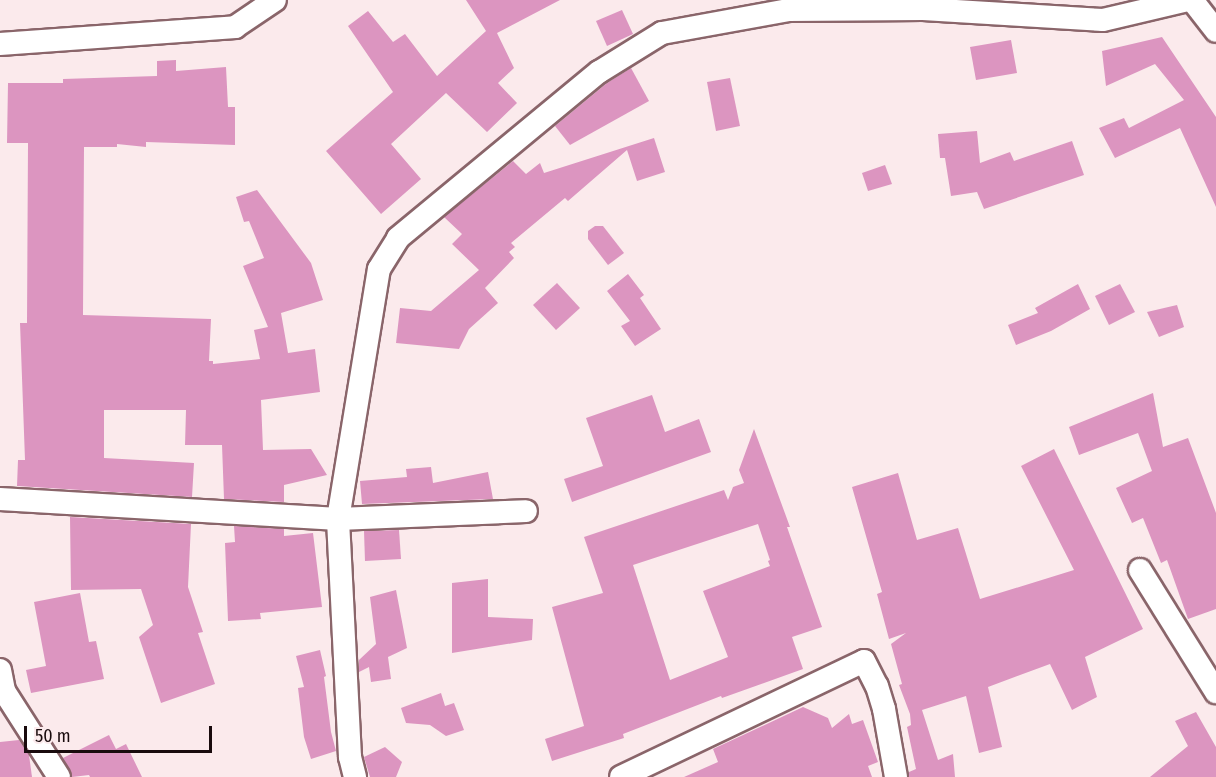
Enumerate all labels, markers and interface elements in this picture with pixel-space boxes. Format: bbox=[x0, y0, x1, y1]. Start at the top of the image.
scale bar bbox=[27, 714, 214, 752]
text: 50 m bbox=[35, 725, 71, 747]

